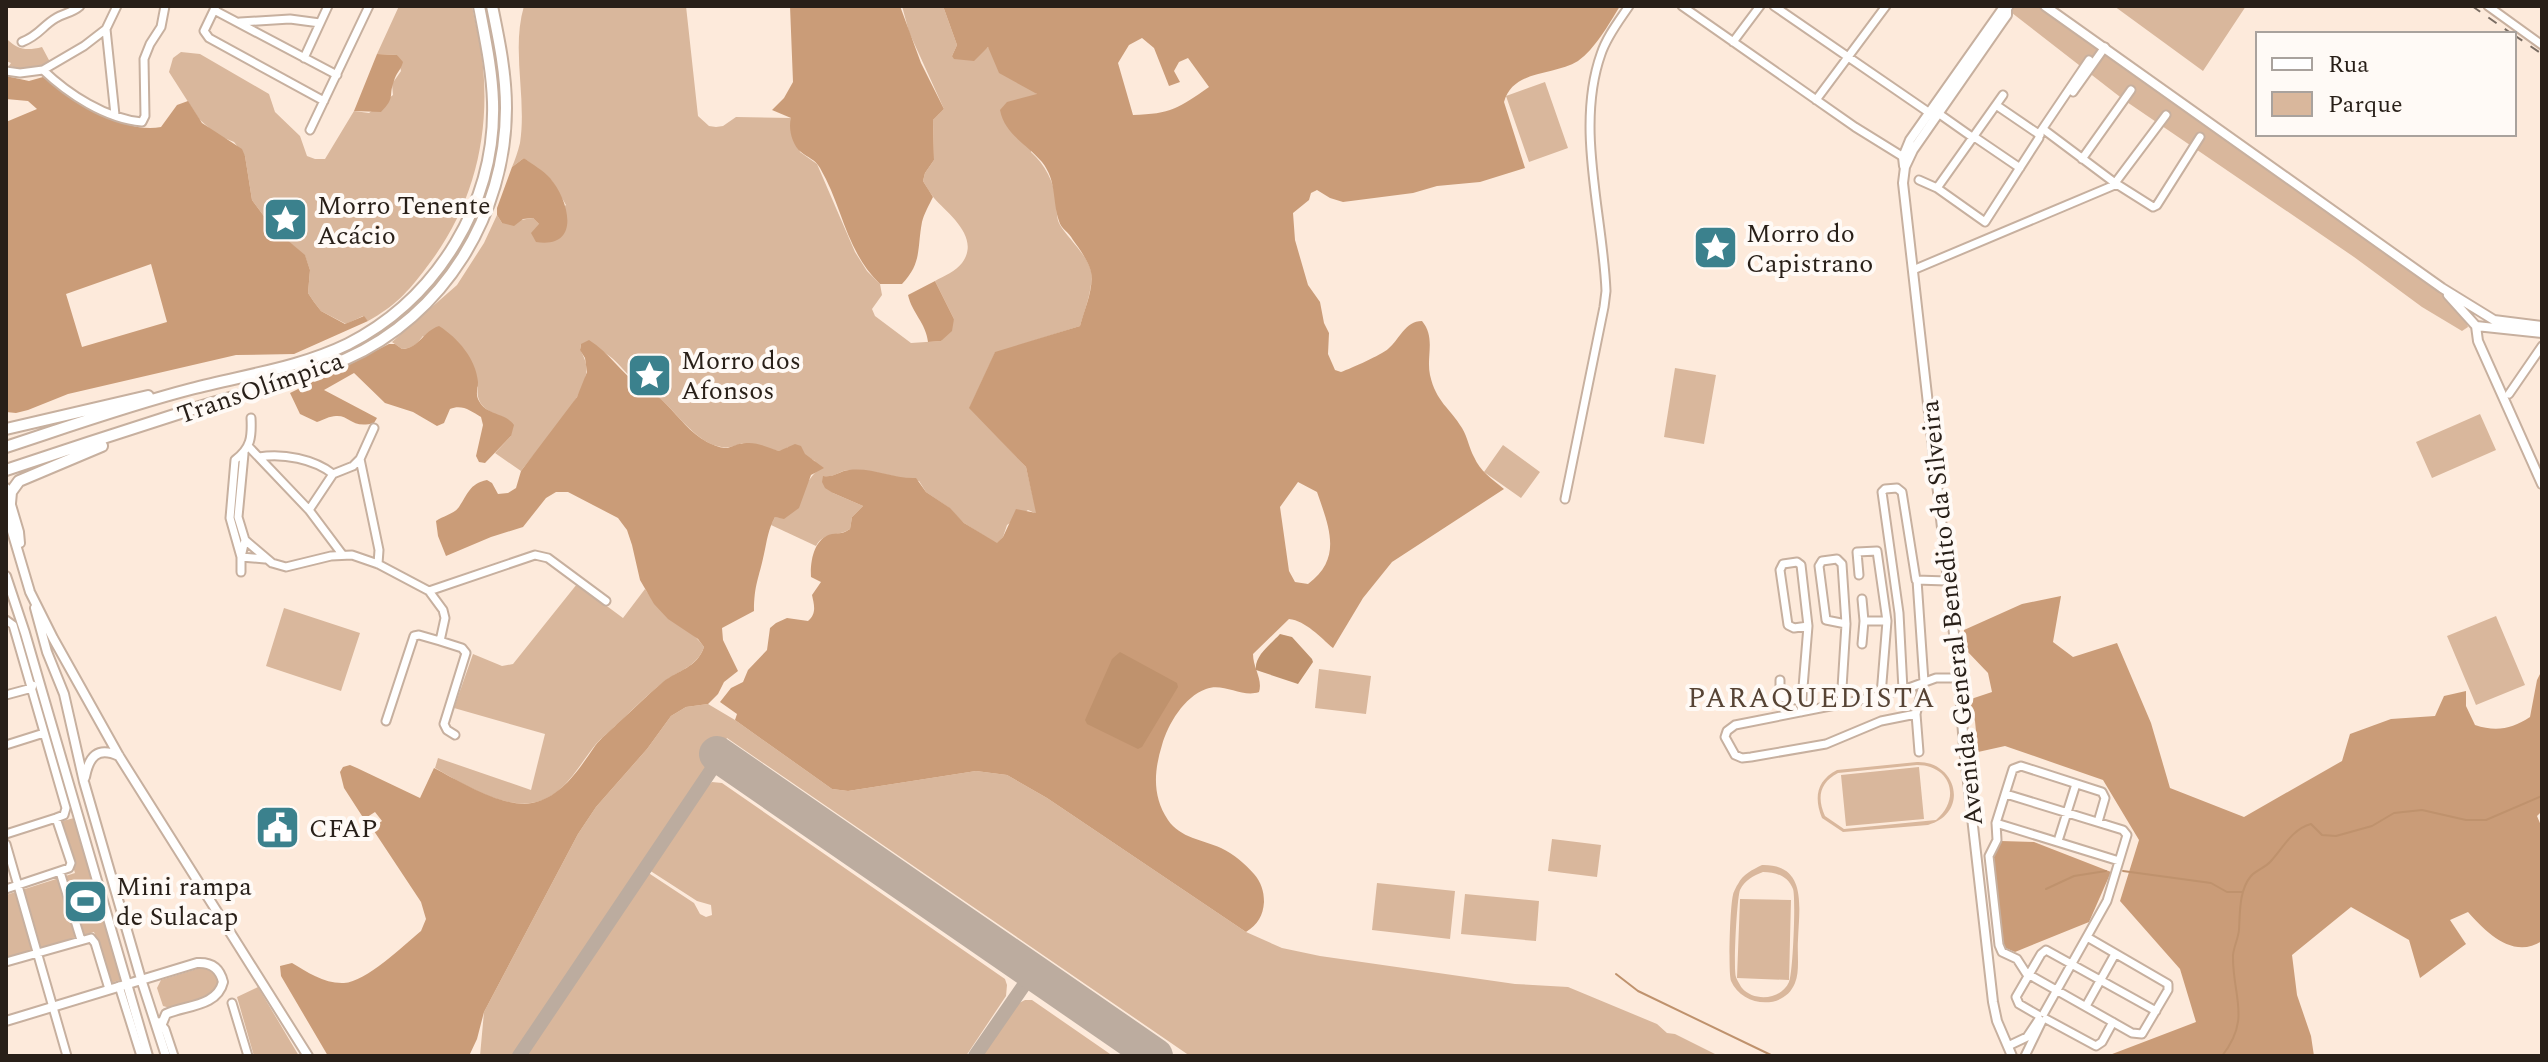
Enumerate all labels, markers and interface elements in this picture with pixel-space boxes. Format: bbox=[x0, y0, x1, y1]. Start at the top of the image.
legend bbox=[2256, 32, 2516, 136]
text: Rua bbox=[2328, 47, 2369, 83]
text: Parque bbox=[2328, 87, 2403, 123]
place label: Morro Tenente Acácio bbox=[317, 186, 491, 256]
place icon: Morro Tenente Acácio bbox=[262, 196, 310, 244]
place label: Morro do Capistrano bbox=[1746, 214, 1873, 284]
place icon: Morro do Capistrano bbox=[1691, 224, 1739, 272]
street label: TransOlímpica bbox=[172, 341, 349, 435]
place label: Morro dos Afonsos bbox=[681, 341, 801, 411]
place icon: Morro dos Afonsos bbox=[626, 351, 674, 399]
street label: Avenida General Benedito da Silveira bbox=[1910, 398, 1994, 828]
district label: PARAQUEDISTA bbox=[1687, 677, 1937, 720]
public building icon: CFAP bbox=[254, 804, 302, 852]
place label: CFAP bbox=[309, 809, 378, 849]
place label: Mini rampa de Sulacap bbox=[116, 867, 252, 937]
sports icon: Mini rampa de Sulacap bbox=[61, 877, 109, 925]

